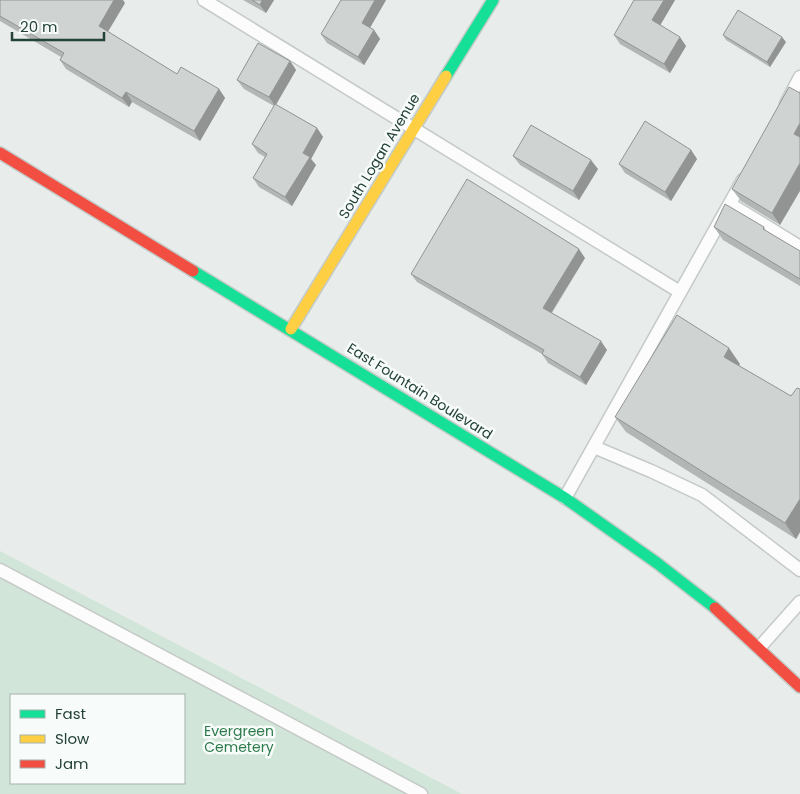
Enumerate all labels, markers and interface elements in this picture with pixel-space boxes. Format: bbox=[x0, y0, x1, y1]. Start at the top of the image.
scale bar bbox=[12, 10, 105, 42]
text: 20 m bbox=[20, 16, 58, 37]
street label: South Logan Avenue bbox=[334, 89, 425, 222]
street label: East Fountain Boulevard bbox=[343, 338, 497, 444]
legend bbox=[10, 694, 185, 784]
text: Fast bbox=[55, 703, 86, 724]
park label: Evergreen Cemetery bbox=[204, 721, 274, 757]
text: Slow bbox=[55, 728, 90, 749]
text: Jam bbox=[55, 753, 89, 774]

